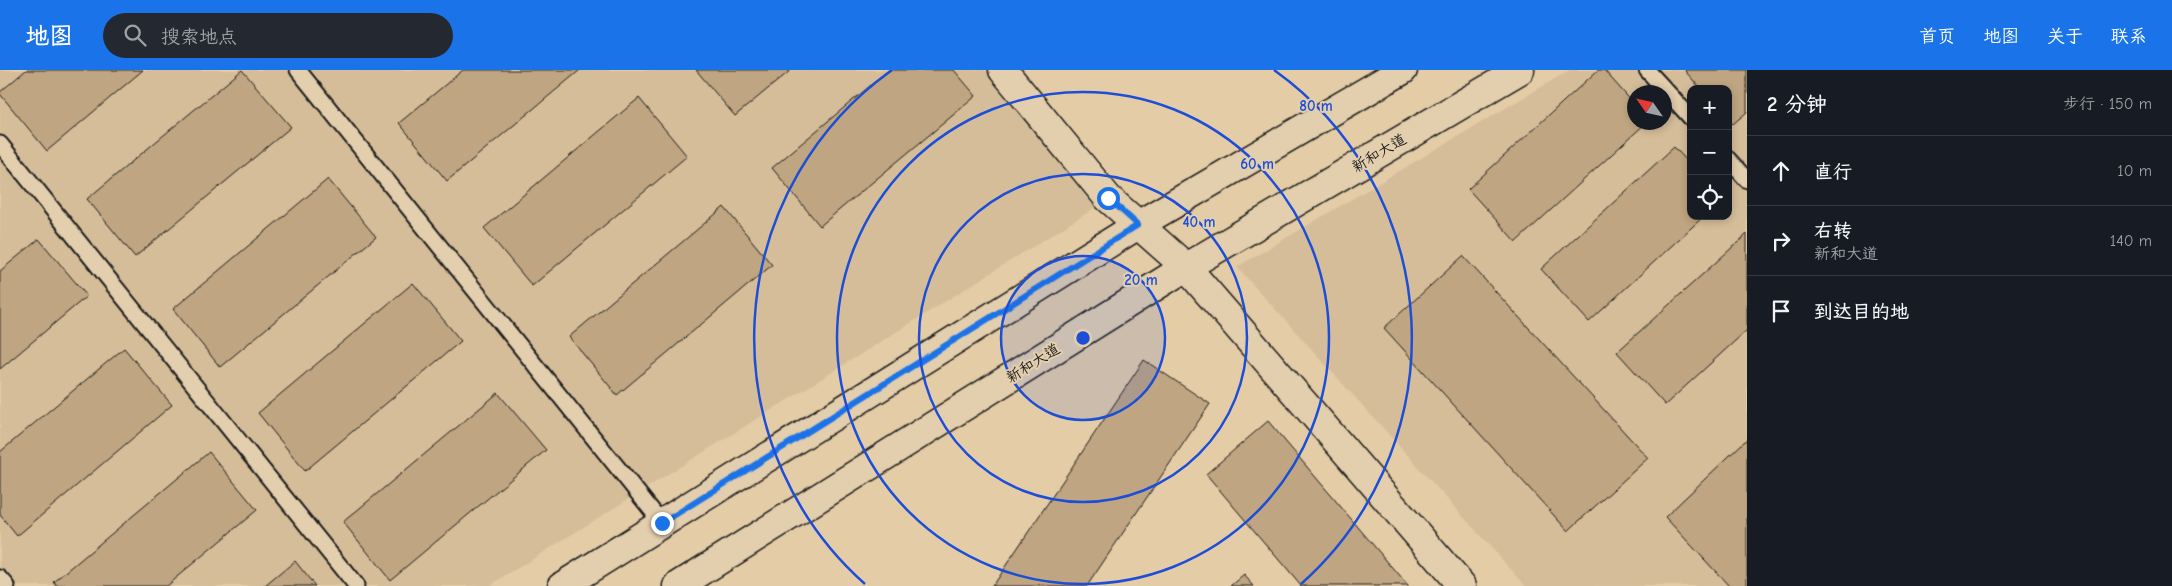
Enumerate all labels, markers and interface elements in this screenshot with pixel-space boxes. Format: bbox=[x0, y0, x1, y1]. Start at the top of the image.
search box bbox=[103, 13, 453, 58]
icon: search bbox=[121, 21, 149, 49]
text: 地图 bbox=[25, 22, 73, 50]
text: 搜索地点 bbox=[161, 26, 237, 48]
text: 首页 bbox=[1919, 26, 1955, 47]
text: 地图 bbox=[1983, 26, 2019, 47]
text: 关于 bbox=[2047, 26, 2083, 47]
text: 联系 bbox=[2111, 26, 2147, 47]
north arrow bbox=[1627, 85, 1672, 130]
map controls bbox=[1687, 85, 1732, 220]
button: + bbox=[1687, 85, 1732, 130]
text: 2 分钟 bbox=[1767, 92, 1827, 116]
text: 步行 · 150 m bbox=[2063, 95, 2152, 113]
text: 80 m bbox=[1299, 97, 1333, 115]
street label: 新和大道 bbox=[1349, 130, 1409, 176]
button: − bbox=[1687, 130, 1732, 175]
text: 60 m bbox=[1240, 155, 1274, 173]
icon: ahead bbox=[1767, 157, 1795, 185]
text: 直行 bbox=[1814, 161, 1852, 183]
text: 10 m bbox=[2117, 162, 2152, 180]
button: locate bbox=[1687, 175, 1732, 220]
route start bbox=[1097, 187, 1120, 210]
text: 40 m bbox=[1183, 213, 1216, 231]
text: 右转 bbox=[1814, 220, 1852, 242]
icon: right bbox=[1767, 227, 1795, 255]
text: 140 m bbox=[2110, 232, 2152, 250]
text: 新和大道 bbox=[1814, 245, 1878, 263]
text: 20 m bbox=[1124, 271, 1158, 289]
icon: arrive bbox=[1767, 297, 1795, 325]
text: 到达目的地 bbox=[1814, 301, 1909, 323]
centre of rings bbox=[1074, 329, 1092, 347]
street label: 新和大道 bbox=[1003, 339, 1063, 387]
route end bbox=[651, 512, 674, 535]

